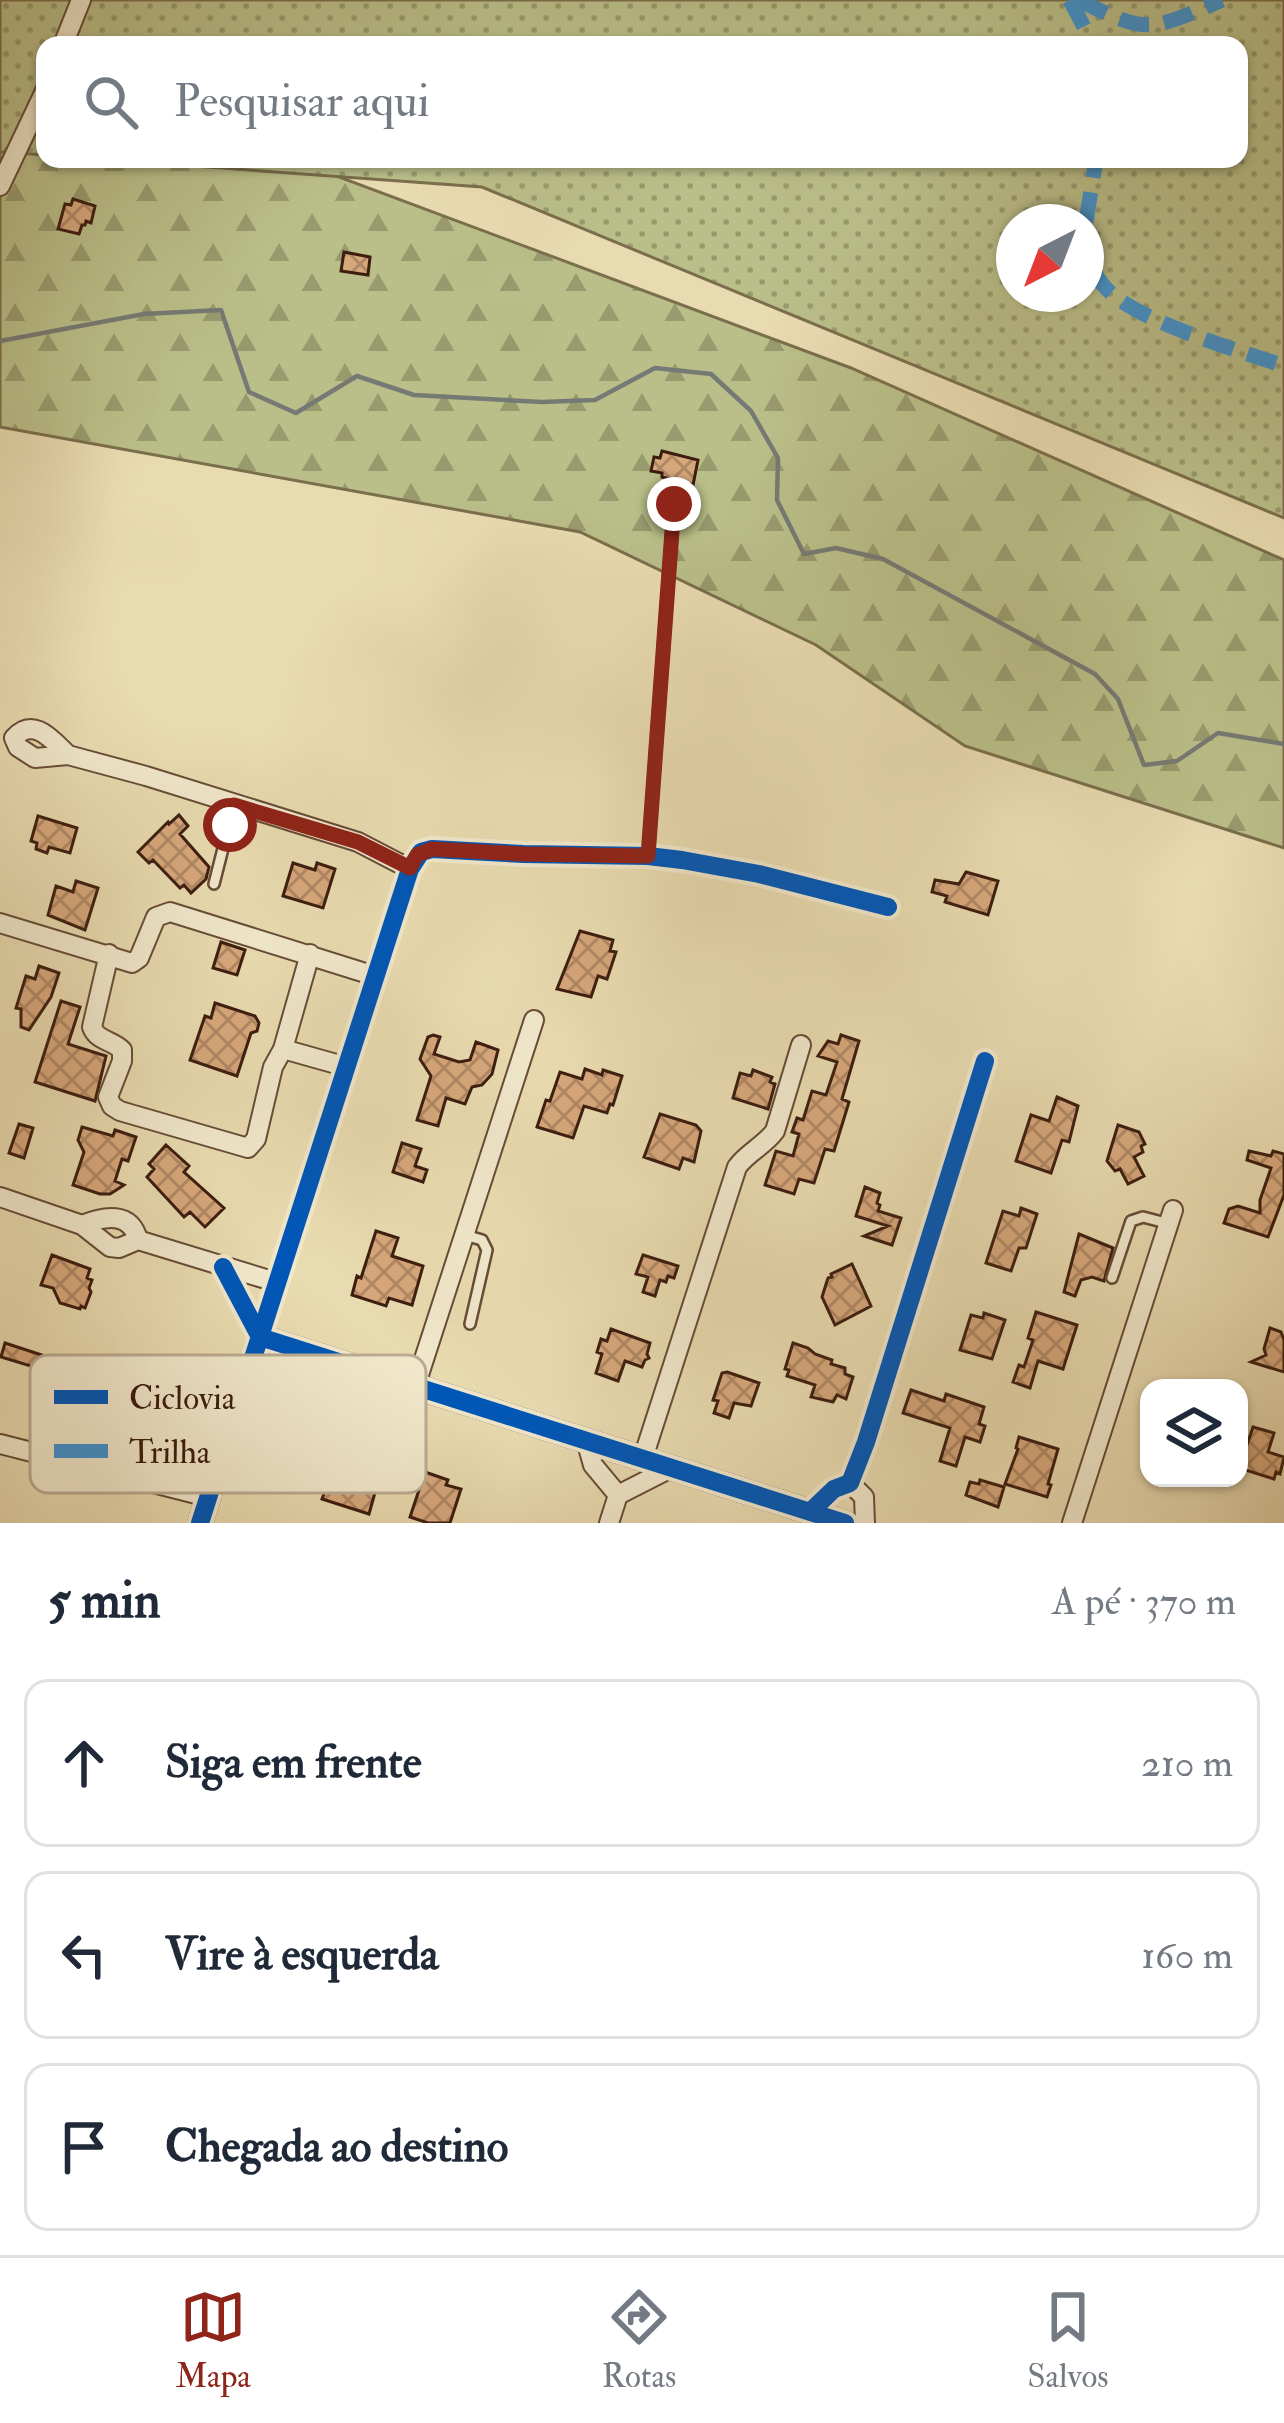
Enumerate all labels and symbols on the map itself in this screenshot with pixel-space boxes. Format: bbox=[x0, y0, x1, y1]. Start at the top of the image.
north arrow bbox=[996, 204, 1104, 312]
route end bbox=[647, 477, 701, 531]
route start bbox=[203, 798, 257, 852]
legend bbox=[30, 1355, 426, 1493]
text: Ciclovia bbox=[129, 1378, 236, 1419]
text: Trilha bbox=[129, 1432, 211, 1473]

